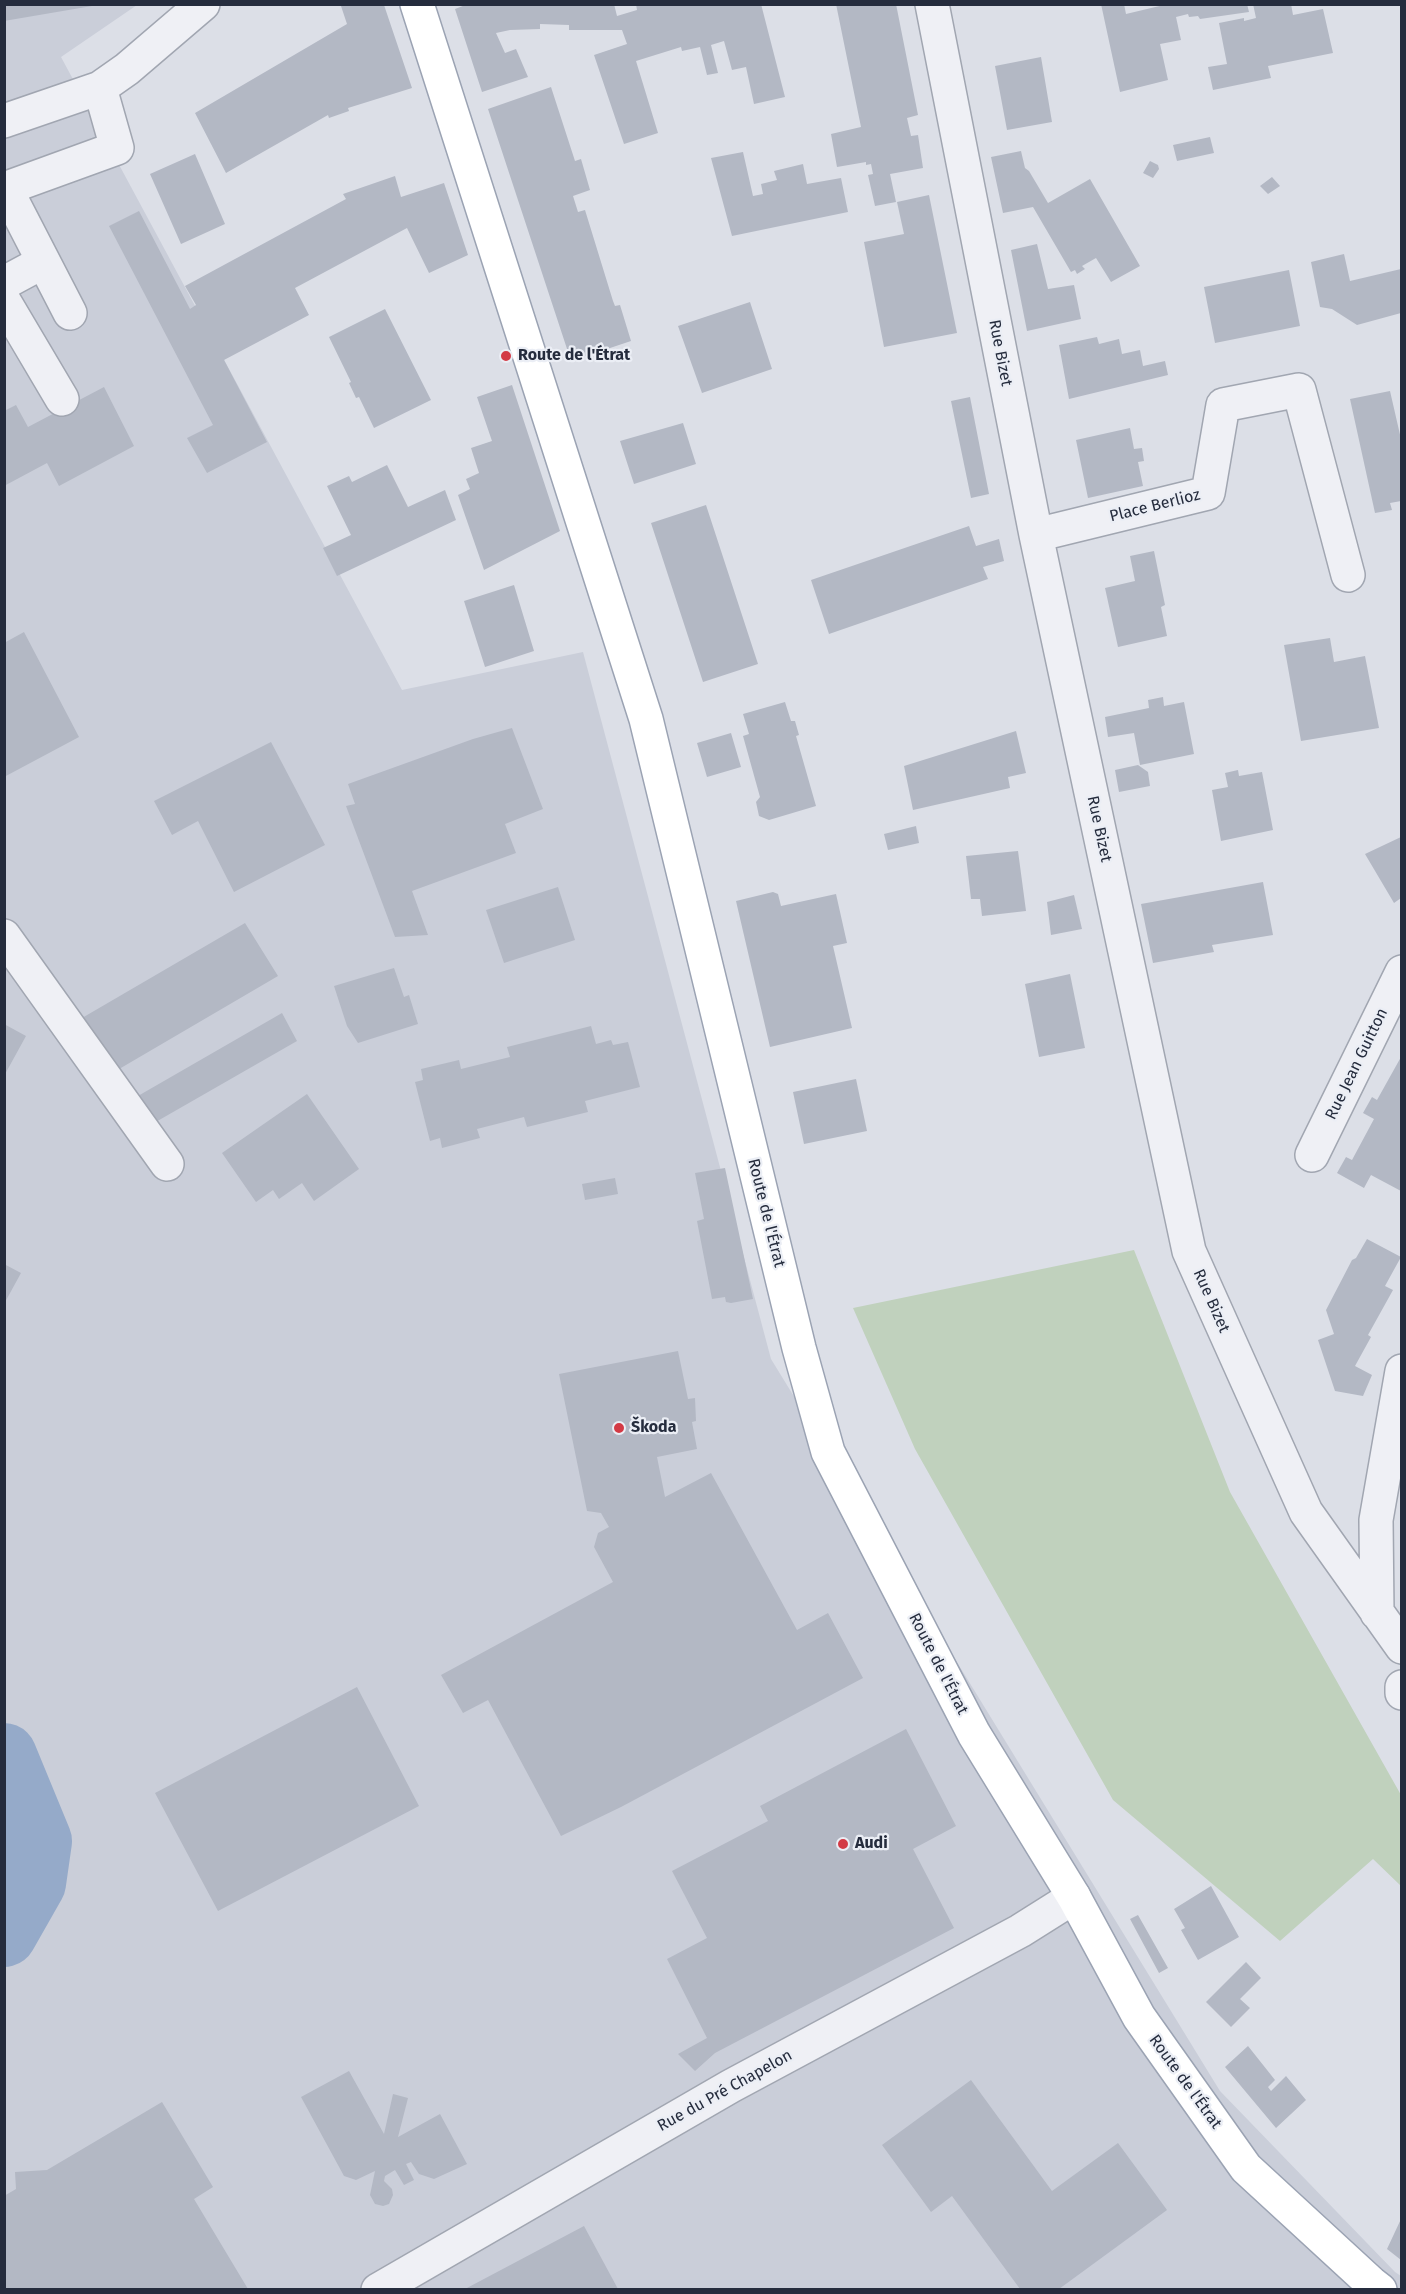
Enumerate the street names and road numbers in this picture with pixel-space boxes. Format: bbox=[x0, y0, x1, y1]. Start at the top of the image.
street label: Rue Bizet bbox=[984, 318, 1016, 388]
street label: Place Berlioz bbox=[1108, 485, 1202, 527]
street label: Rue Bizet bbox=[1083, 794, 1115, 864]
street label: Rue Jean Guitton bbox=[1322, 1005, 1392, 1123]
street label: Route de l'Étrat bbox=[743, 1157, 789, 1269]
street label: Rue Bizet bbox=[1188, 1266, 1234, 1336]
street label: Route de l'Étrat bbox=[904, 1610, 972, 1718]
street label: Route de l'Étrat bbox=[1145, 2031, 1225, 2133]
street label: Rue du Pré Chapelon bbox=[654, 2046, 796, 2136]

